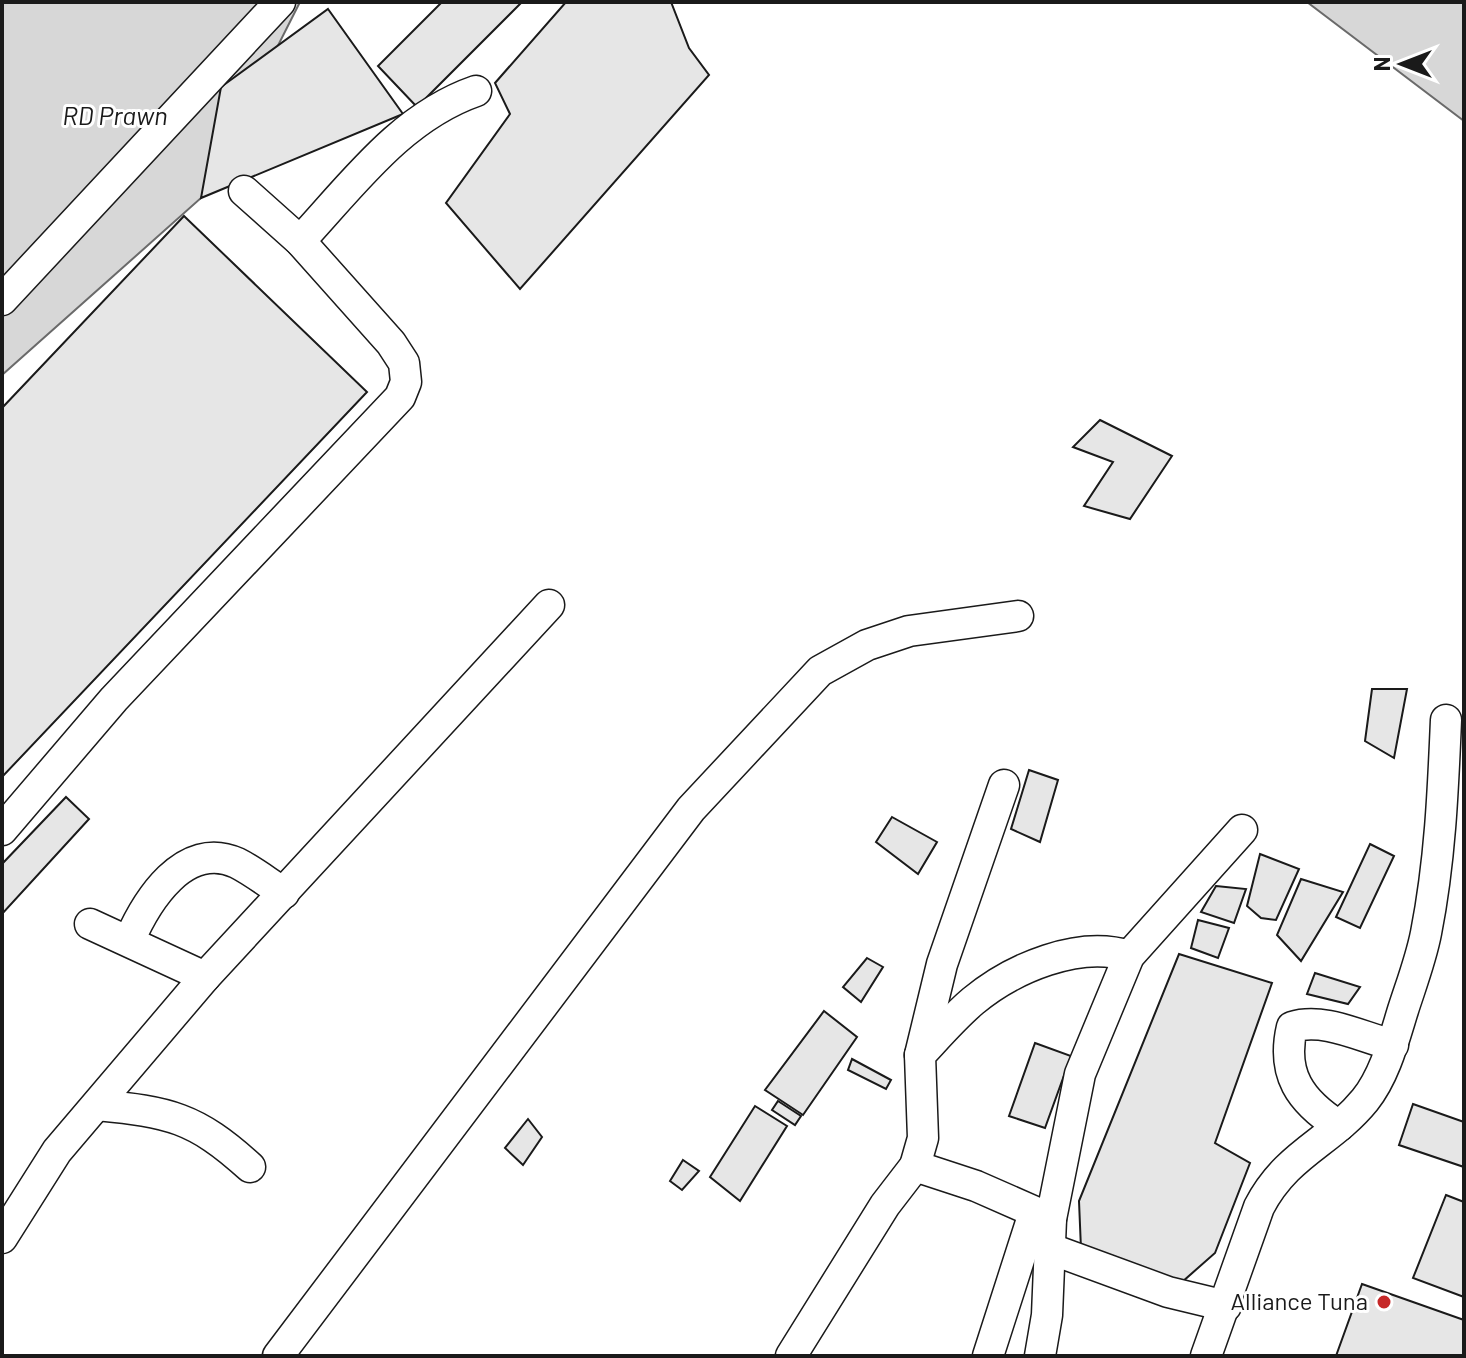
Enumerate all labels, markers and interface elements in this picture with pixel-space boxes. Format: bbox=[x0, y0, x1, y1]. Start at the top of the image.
north arrow bbox=[1362, 24, 1442, 104]
text: N bbox=[1368, 57, 1394, 71]
water label: RD Prawn bbox=[62, 99, 168, 130]
place label: Alliance Tuna bbox=[1231, 1286, 1368, 1315]
marker: Alliance Tuna bbox=[1375, 1293, 1393, 1311]

